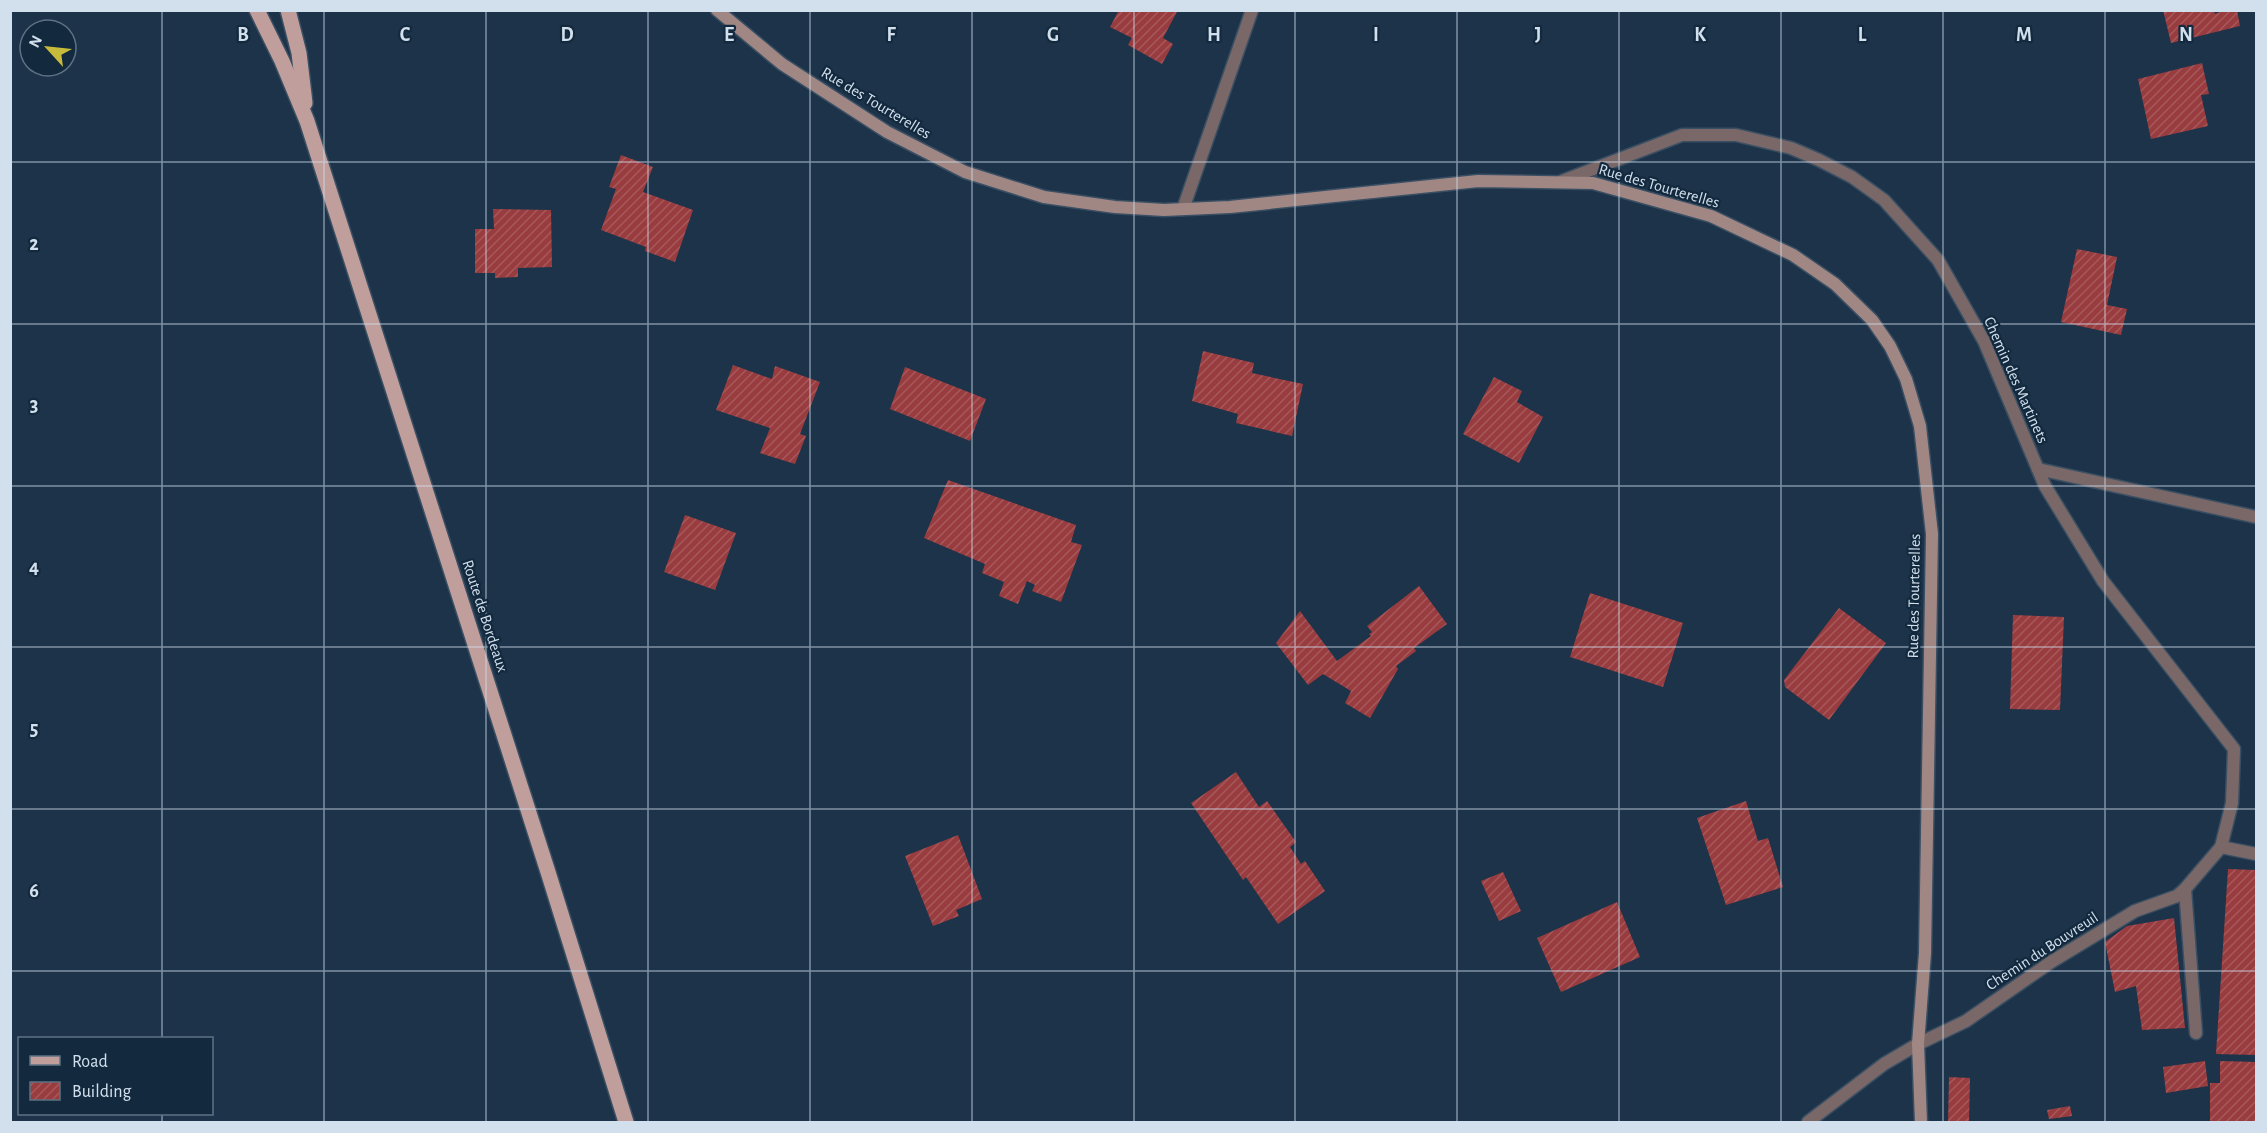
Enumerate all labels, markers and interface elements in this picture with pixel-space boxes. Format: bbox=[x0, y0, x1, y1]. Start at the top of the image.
north arrow bbox=[18, 18, 78, 78]
text: B bbox=[237, 25, 249, 45]
text: C bbox=[400, 25, 411, 45]
text: D bbox=[560, 25, 574, 45]
text: E bbox=[724, 25, 734, 45]
text: F bbox=[886, 25, 896, 45]
text: G bbox=[1047, 25, 1059, 45]
text: H bbox=[1207, 25, 1221, 45]
text: I bbox=[1373, 25, 1379, 45]
text: J bbox=[1535, 25, 1541, 45]
text: K bbox=[1694, 25, 1706, 45]
text: L bbox=[1858, 25, 1867, 45]
text: M bbox=[2016, 25, 2032, 45]
text: N bbox=[2179, 25, 2193, 45]
text: N bbox=[26, 33, 45, 50]
street label: Rue des Tourterelles bbox=[818, 64, 934, 142]
street label: Rue des Tourterelles bbox=[1597, 161, 1721, 211]
text: 2 bbox=[29, 234, 39, 254]
street label: Chemin des Martinets bbox=[1981, 314, 2051, 446]
text: 3 bbox=[30, 395, 38, 415]
street label: Rue des Tourterelles bbox=[1905, 533, 1923, 659]
text: 4 bbox=[29, 557, 39, 577]
street label: Route de Bordeaux bbox=[459, 558, 511, 674]
text: 5 bbox=[30, 719, 38, 739]
text: 6 bbox=[29, 881, 39, 901]
street label: Chemin du Bouvreuil bbox=[1983, 909, 2101, 993]
legend bbox=[18, 1037, 213, 1115]
text: Road bbox=[72, 1053, 108, 1071]
text: Building bbox=[72, 1083, 132, 1101]

